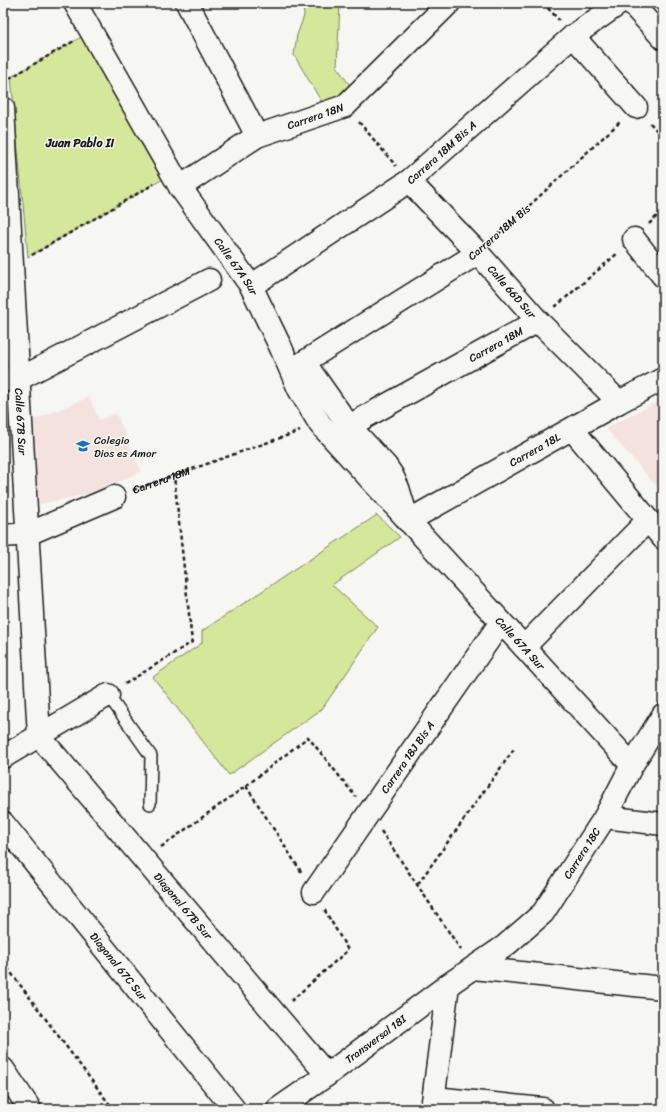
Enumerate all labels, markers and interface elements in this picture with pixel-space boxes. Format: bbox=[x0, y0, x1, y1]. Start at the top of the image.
street label: Carrera 18N bbox=[285, 98, 347, 135]
street label: Carrera 18M Bis A bbox=[402, 116, 481, 189]
district label: Juan Pablo II bbox=[45, 132, 114, 154]
street label: Carrera 18M Bis bbox=[464, 199, 536, 265]
street label: Calle 67A Sur bbox=[209, 233, 264, 300]
street label: Calle 66D Sur bbox=[482, 261, 542, 324]
street label: Carrera 18M bbox=[465, 322, 527, 368]
street label: Calle 67B Sur bbox=[9, 388, 32, 457]
street label: Carrera 18L bbox=[506, 427, 565, 472]
place label: Colegio Dios es Amor bbox=[94, 431, 158, 463]
school or university icon: Colegio Dios es Amor bbox=[75, 438, 91, 454]
street label: Carrera 18M bbox=[130, 461, 193, 499]
street label: Calle 67A Sur bbox=[490, 612, 551, 676]
street label: Carrera 18J Bis A bbox=[376, 717, 440, 798]
street label: Carrera 18C bbox=[558, 824, 606, 883]
street label: Diagonal 67B Sur bbox=[149, 868, 218, 945]
street label: Diagonal 67C Sur bbox=[85, 928, 153, 1006]
street label: Transversal 18I bbox=[341, 1010, 411, 1069]

